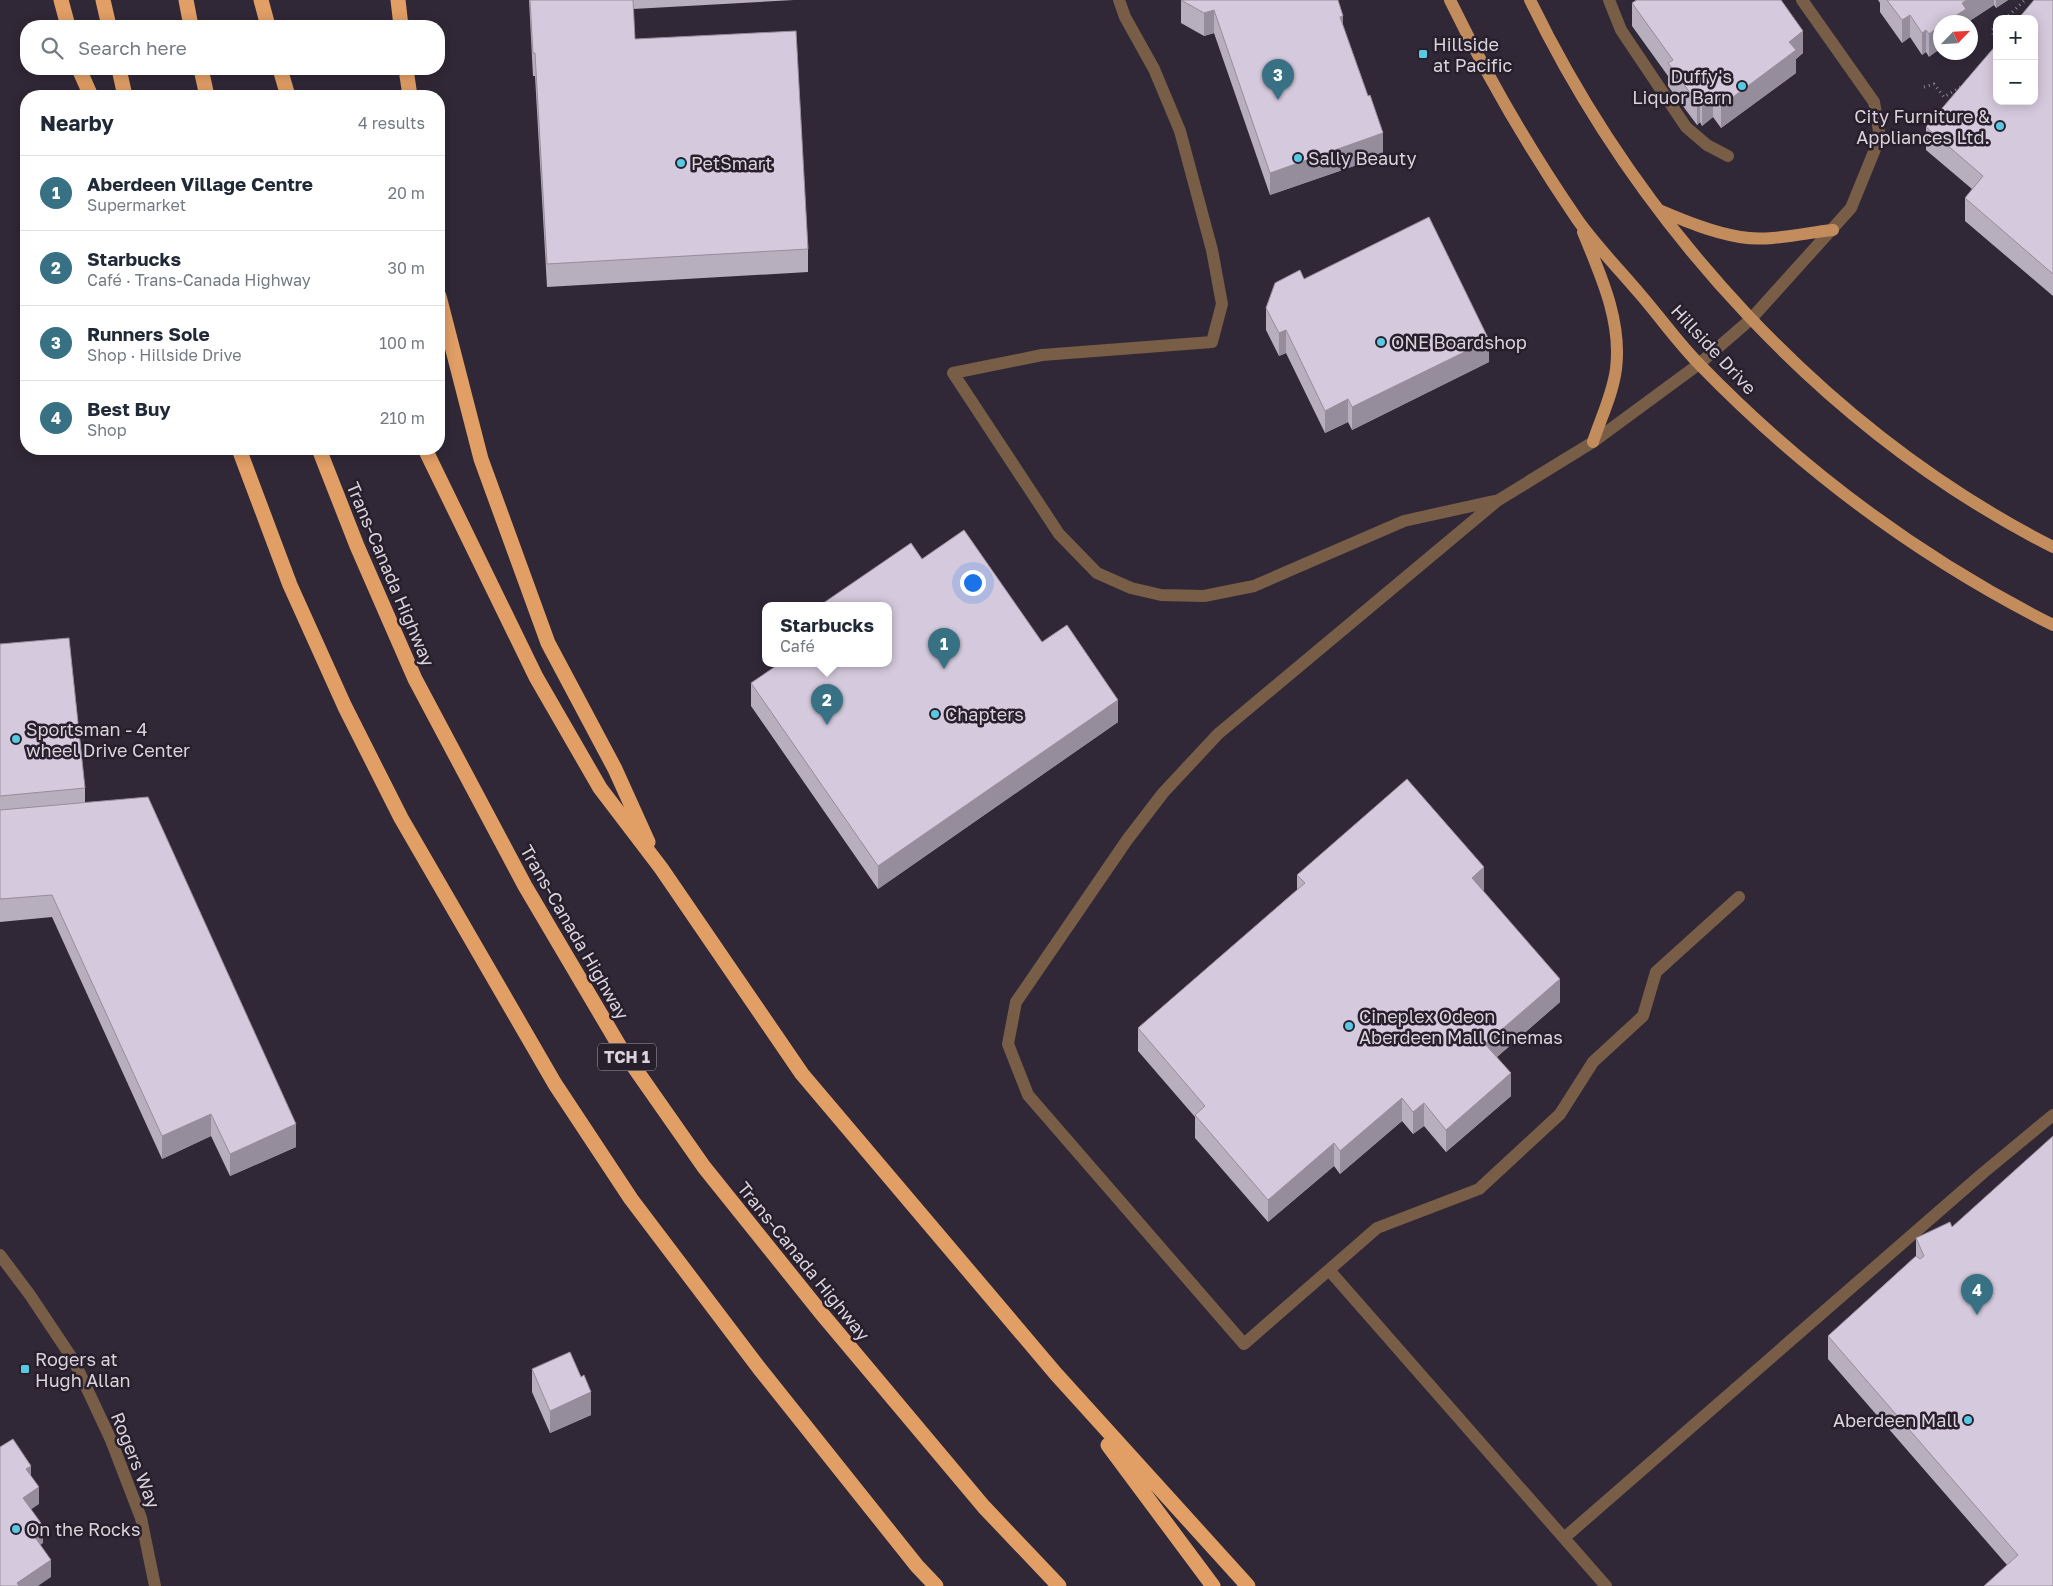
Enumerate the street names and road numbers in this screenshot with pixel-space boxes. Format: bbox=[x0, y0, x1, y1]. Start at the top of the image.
street label: Hillside Drive bbox=[1667, 299, 1761, 399]
street label: Trans-Canada Highway bbox=[342, 479, 440, 669]
street label: Trans-Canada Highway bbox=[516, 841, 634, 1023]
road number: TCH 1 bbox=[598, 1044, 656, 1070]
street label: Trans-Canada Highway bbox=[733, 1177, 875, 1345]
street label: Rogers Way bbox=[107, 1409, 165, 1511]

